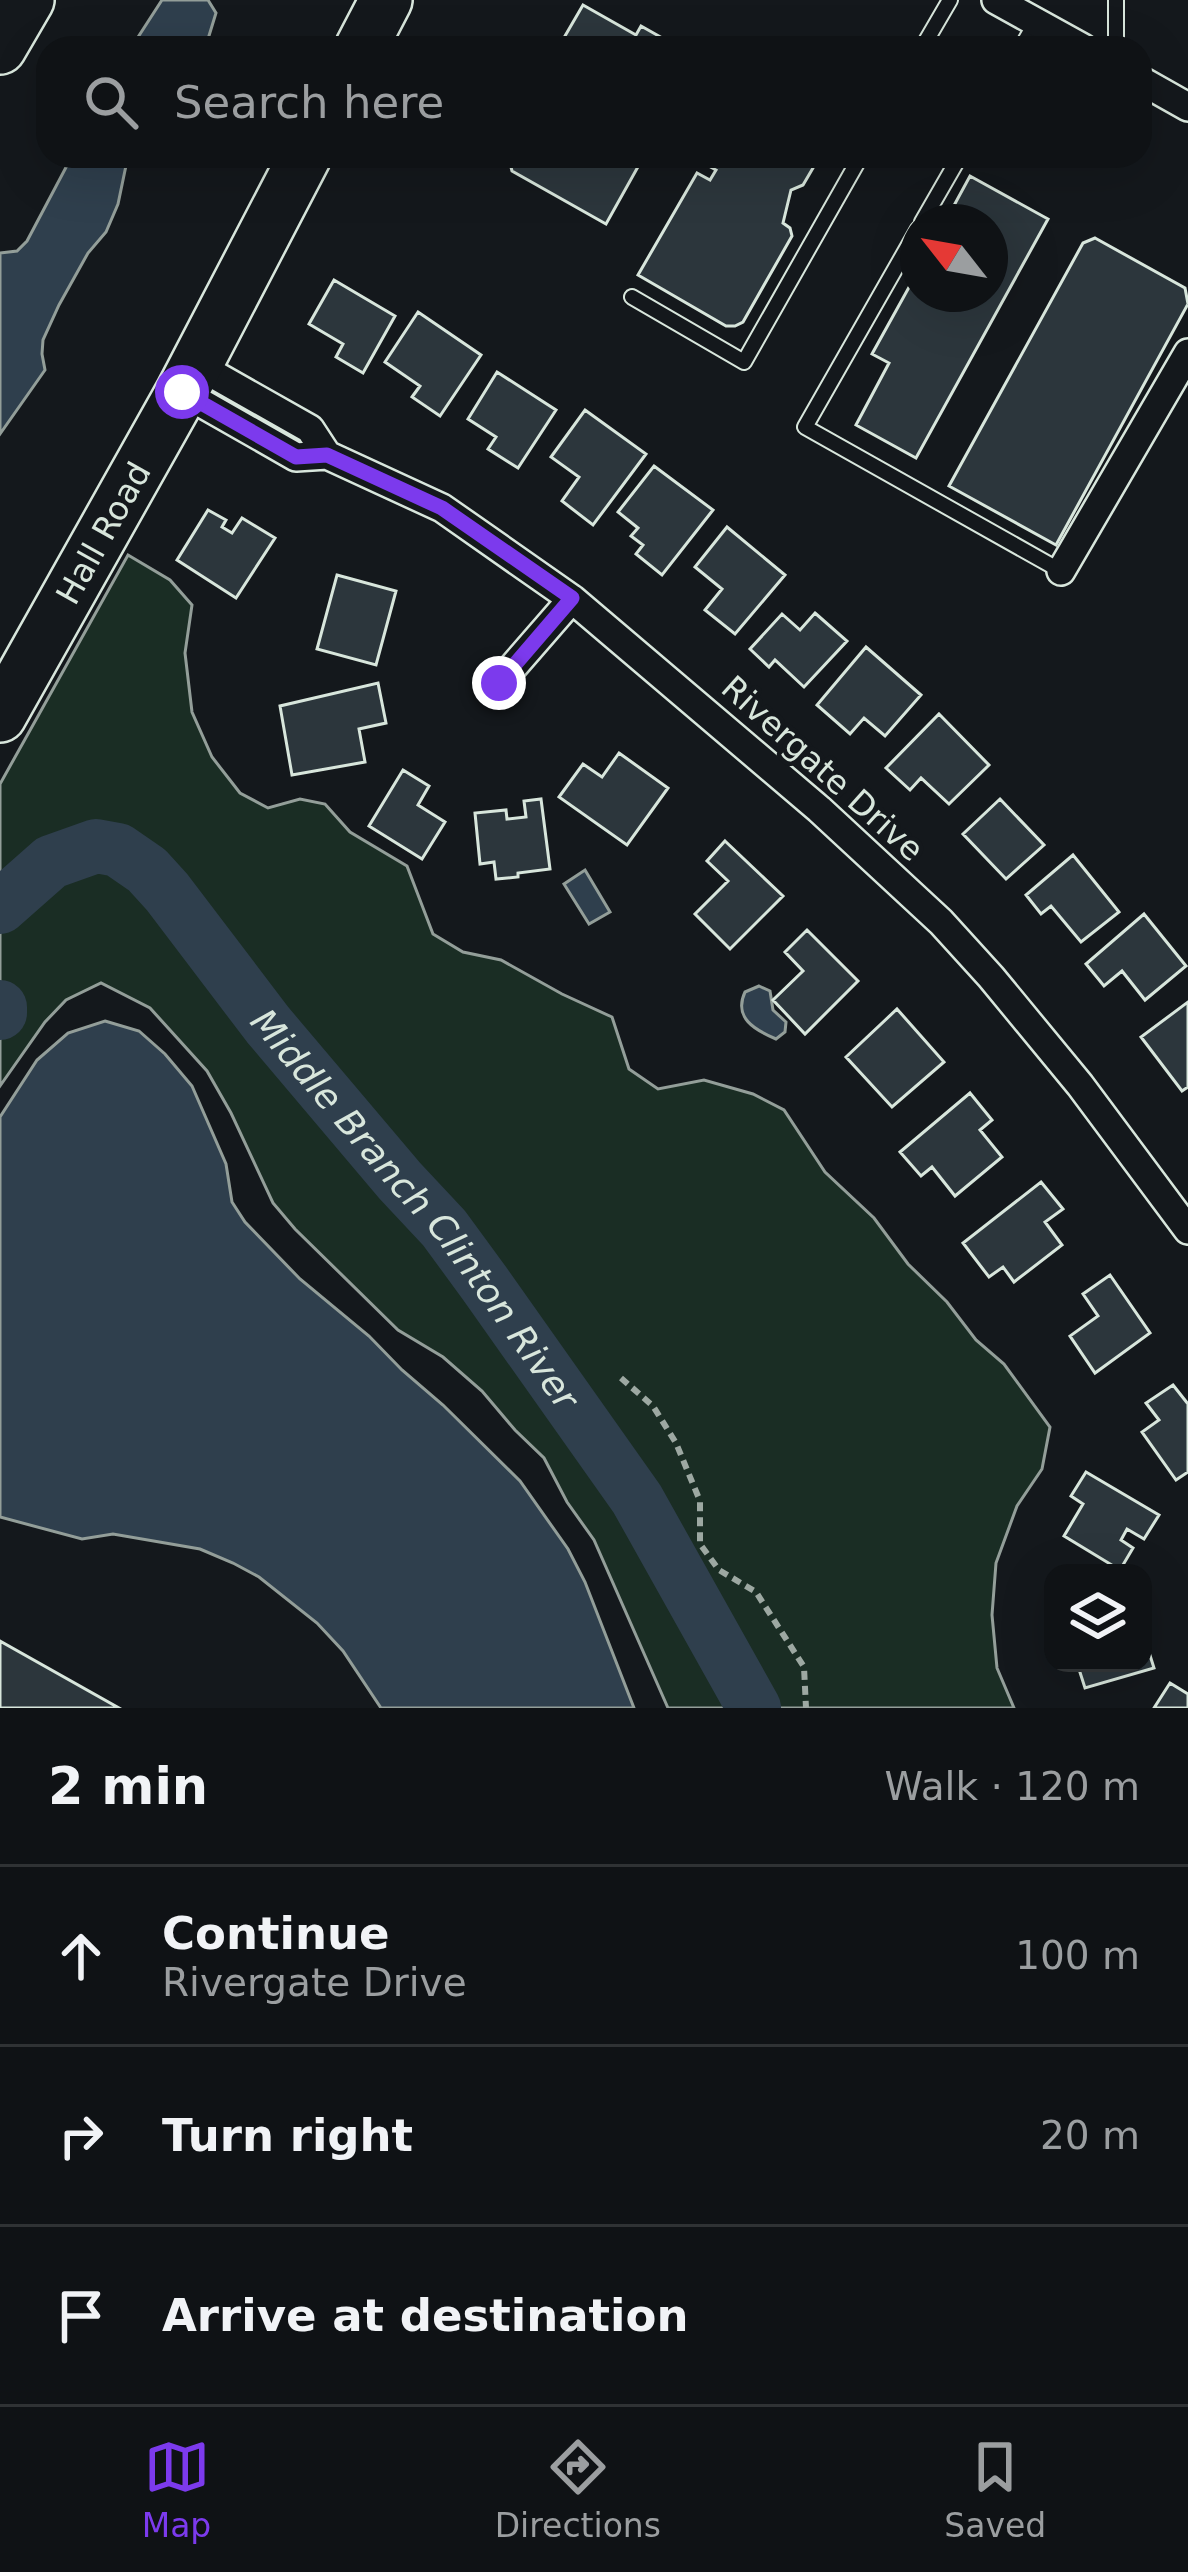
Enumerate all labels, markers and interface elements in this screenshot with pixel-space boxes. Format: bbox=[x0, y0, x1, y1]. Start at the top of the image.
search box bbox=[36, 36, 1152, 168]
icon: search bbox=[78, 69, 144, 135]
text: Search here bbox=[174, 76, 444, 129]
north arrow bbox=[900, 204, 1008, 312]
route start bbox=[155, 365, 209, 419]
street label: Hall Road bbox=[48, 455, 159, 611]
route end bbox=[472, 656, 526, 710]
street label: Rivergate Drive bbox=[714, 668, 932, 869]
water label: Middle Branch Clinton River bbox=[243, 1001, 588, 1419]
map controls bbox=[1044, 1564, 1152, 1672]
button: layers bbox=[1044, 1564, 1152, 1672]
text: 2 min bbox=[48, 1757, 208, 1816]
text: Walk · 120 m bbox=[885, 1764, 1140, 1809]
text: Continue bbox=[162, 1907, 390, 1960]
icon: ahead bbox=[48, 1923, 114, 1989]
text: 100 m bbox=[1015, 1933, 1140, 1978]
text: Rivergate Drive bbox=[162, 1960, 467, 2005]
icon: right bbox=[48, 2103, 114, 2169]
text: Turn right bbox=[162, 2109, 413, 2162]
text: 20 m bbox=[1040, 2113, 1140, 2158]
icon: arrive bbox=[48, 2283, 114, 2349]
text: Arrive at destination bbox=[162, 2289, 688, 2342]
tab: Map bbox=[142, 2434, 211, 2545]
tab: Directions bbox=[495, 2434, 661, 2545]
tab: Saved bbox=[944, 2434, 1046, 2545]

